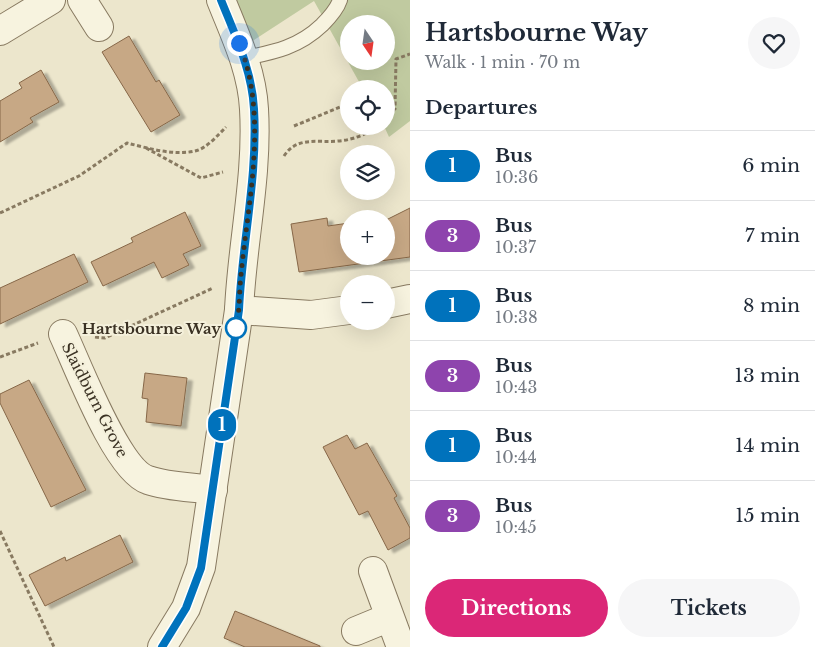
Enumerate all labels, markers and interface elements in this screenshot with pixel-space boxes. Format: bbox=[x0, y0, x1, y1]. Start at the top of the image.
north arrow bbox=[340, 15, 395, 70]
map controls bbox=[340, 15, 395, 330]
button: heart bbox=[748, 17, 800, 69]
text: Hartsbourne Way bbox=[425, 18, 648, 47]
your location bbox=[227, 31, 252, 56]
text: Walk · 1 min · 70 m bbox=[425, 52, 580, 72]
button: locate bbox=[340, 80, 395, 135]
text: Departures bbox=[425, 96, 537, 119]
text: Bus bbox=[495, 144, 532, 167]
button: layers bbox=[340, 145, 395, 200]
text: 6 min bbox=[742, 154, 800, 177]
text: 1 bbox=[449, 155, 456, 177]
text: 10:36 bbox=[495, 167, 538, 187]
button: + bbox=[340, 210, 395, 265]
text: Bus bbox=[495, 214, 532, 237]
text: 7 min bbox=[745, 224, 800, 247]
text: 3 bbox=[447, 225, 458, 247]
text: 10:37 bbox=[495, 237, 536, 257]
button: − bbox=[340, 275, 395, 330]
text: Bus bbox=[495, 284, 532, 307]
text: 8 min bbox=[743, 294, 800, 317]
text: 1 bbox=[449, 295, 456, 317]
text: 10:38 bbox=[495, 307, 538, 327]
marker: Hartsbourne Way bbox=[225, 317, 247, 339]
place label: Hartsbourne Way bbox=[82, 319, 221, 338]
street label: Slaidburn Grove bbox=[58, 339, 132, 461]
text: Bus bbox=[495, 354, 532, 377]
text: 13 min bbox=[734, 364, 800, 387]
text: 3 bbox=[447, 365, 458, 387]
text: 10:43 bbox=[495, 377, 537, 397]
line badge: 1 bbox=[206, 409, 238, 441]
text: 1 bbox=[218, 414, 226, 436]
text: Bus bbox=[495, 424, 532, 447]
text: 14 min bbox=[735, 434, 800, 457]
text: 1 bbox=[449, 435, 456, 457]
text: 10:44 bbox=[495, 447, 537, 467]
text: Bus bbox=[495, 494, 532, 517]
text: 15 min bbox=[735, 504, 800, 527]
text: 3 bbox=[447, 505, 458, 527]
text: 10:45 bbox=[495, 517, 537, 537]
button: Directions bbox=[425, 579, 608, 637]
button: Tickets bbox=[618, 579, 800, 637]

